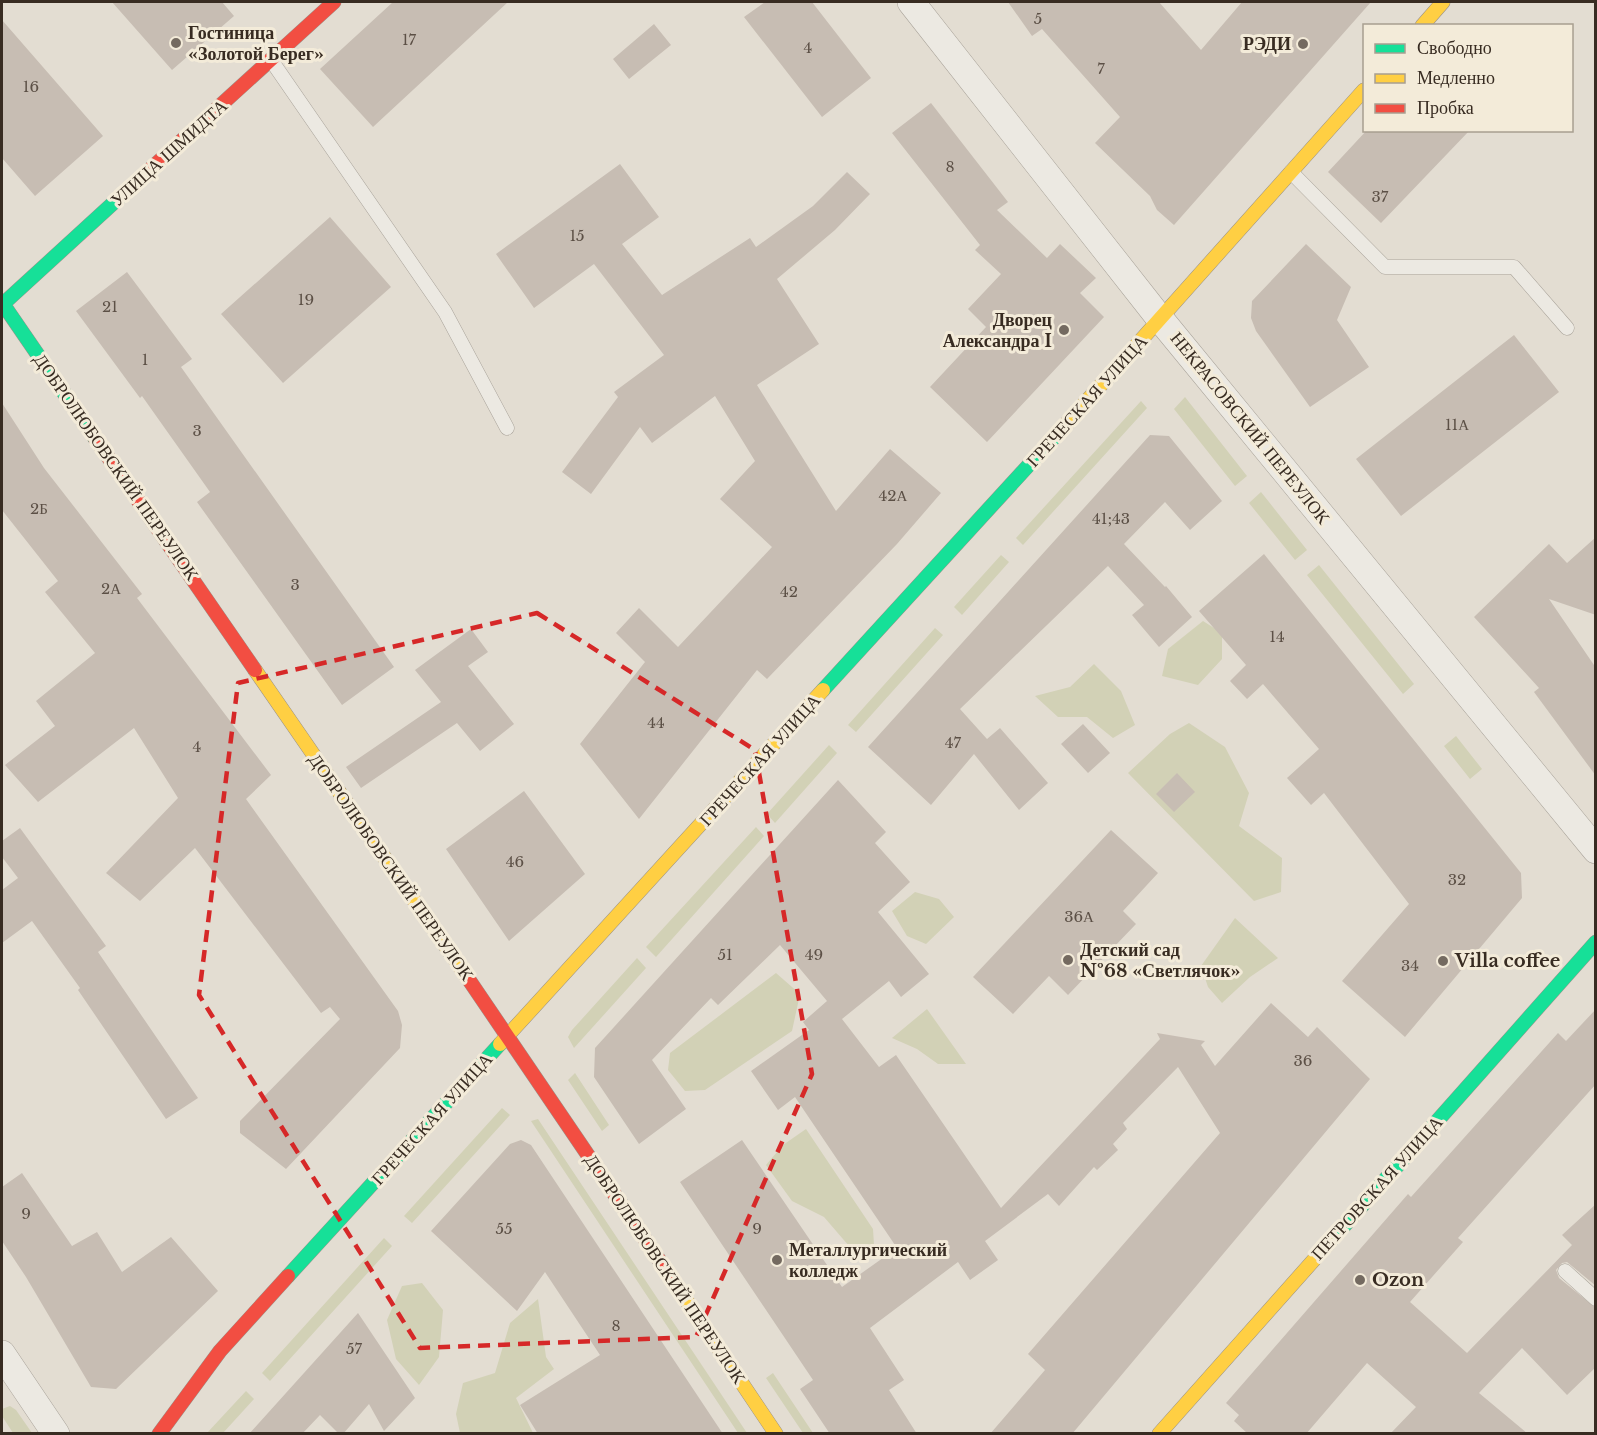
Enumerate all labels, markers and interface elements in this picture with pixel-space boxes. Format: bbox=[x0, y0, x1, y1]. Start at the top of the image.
house number: 5 bbox=[1034, 9, 1042, 28]
place label: Гостиница «Золотой Берег» bbox=[188, 22, 324, 65]
legend bbox=[1363, 24, 1573, 132]
house number: 17 bbox=[402, 30, 417, 49]
place label: РЭДИ bbox=[1243, 33, 1291, 55]
marker: Гостиница «Золотой Берег» bbox=[169, 36, 183, 50]
marker: РЭДИ bbox=[1296, 37, 1310, 51]
text: Свободно bbox=[1417, 37, 1492, 59]
house number: 4 bbox=[804, 38, 812, 57]
house number: 7 bbox=[1097, 59, 1105, 78]
text: Медленно bbox=[1417, 67, 1495, 89]
house number: 16 bbox=[23, 77, 39, 96]
street label: УЛИЦА ШМИДТА bbox=[106, 95, 232, 211]
text: Пробка bbox=[1417, 97, 1474, 119]
house number: 8 bbox=[945, 157, 955, 176]
house number: 37 bbox=[1372, 187, 1389, 206]
house number: 15 bbox=[569, 226, 585, 245]
house number: 19 bbox=[298, 290, 314, 309]
house number: 21 bbox=[102, 297, 118, 316]
place label: Дворец Александра I bbox=[943, 309, 1053, 352]
marker: Дворец Александра I bbox=[1057, 323, 1071, 337]
street label: НЕКРАСОВСКИЙ ПЕРЕУЛОК bbox=[1166, 327, 1335, 529]
street label: ГРЕЧЕСКАЯ УЛИЦА bbox=[1022, 330, 1152, 472]
street label: ДОБРОЛЮБОВСКИЙ ПЕРЕУЛОК bbox=[29, 349, 204, 586]
house number: 1 bbox=[142, 350, 148, 369]
house number: 11А bbox=[1445, 415, 1469, 434]
house number: 3 bbox=[192, 421, 202, 440]
house number: 42А bbox=[879, 486, 908, 505]
house number: 2Б bbox=[30, 499, 48, 518]
house number: 41;43 bbox=[1092, 509, 1130, 528]
house number: 3 bbox=[290, 575, 300, 594]
house number: 2А bbox=[101, 579, 121, 598]
house number: 42 bbox=[780, 582, 798, 601]
house number: 14 bbox=[1269, 627, 1285, 646]
street label: ГРЕЧЕСКАЯ УЛИЦА bbox=[695, 689, 825, 831]
house number: 44 bbox=[647, 713, 665, 732]
house number: 47 bbox=[945, 733, 962, 752]
house number: 4 bbox=[193, 737, 201, 756]
street label: ДОБРОЛЮБОВСКИЙ ПЕРЕУЛОК bbox=[304, 749, 479, 986]
house number: 46 bbox=[506, 852, 524, 871]
house number: 32 bbox=[1448, 870, 1466, 889]
house number: 36А bbox=[1064, 907, 1094, 926]
place label: Детский сад №68 «Светлячок» bbox=[1080, 939, 1241, 982]
house number: 51 bbox=[717, 945, 733, 964]
house number: 49 bbox=[805, 945, 823, 964]
place label: Villa coffee bbox=[1454, 950, 1560, 972]
marker: Детский сад №68 «Светлячок» bbox=[1061, 953, 1075, 967]
marker: Villa coffee bbox=[1436, 954, 1450, 968]
house number: 34 bbox=[1401, 956, 1419, 975]
street label: ГРЕЧЕСКАЯ УЛИЦА bbox=[367, 1048, 497, 1190]
house number: 36 bbox=[1294, 1051, 1312, 1070]
street label: ПЕТРОВСКАЯ УЛИЦА bbox=[1306, 1111, 1448, 1265]
street label: ДОБРОЛЮБОВСКИЙ ПЕРЕУЛОК bbox=[580, 1150, 751, 1389]
house number: 9 bbox=[21, 1204, 31, 1223]
house number: 55 bbox=[495, 1219, 513, 1238]
house number: 9 bbox=[752, 1219, 762, 1238]
place label: Металлургический колледж bbox=[789, 1239, 947, 1282]
marker: Металлургический колледж bbox=[770, 1253, 784, 1267]
place label: Ozon bbox=[1372, 1269, 1424, 1291]
marker: Ozon bbox=[1353, 1273, 1367, 1287]
house number: 8 bbox=[611, 1316, 621, 1335]
house number: 57 bbox=[346, 1339, 362, 1358]

